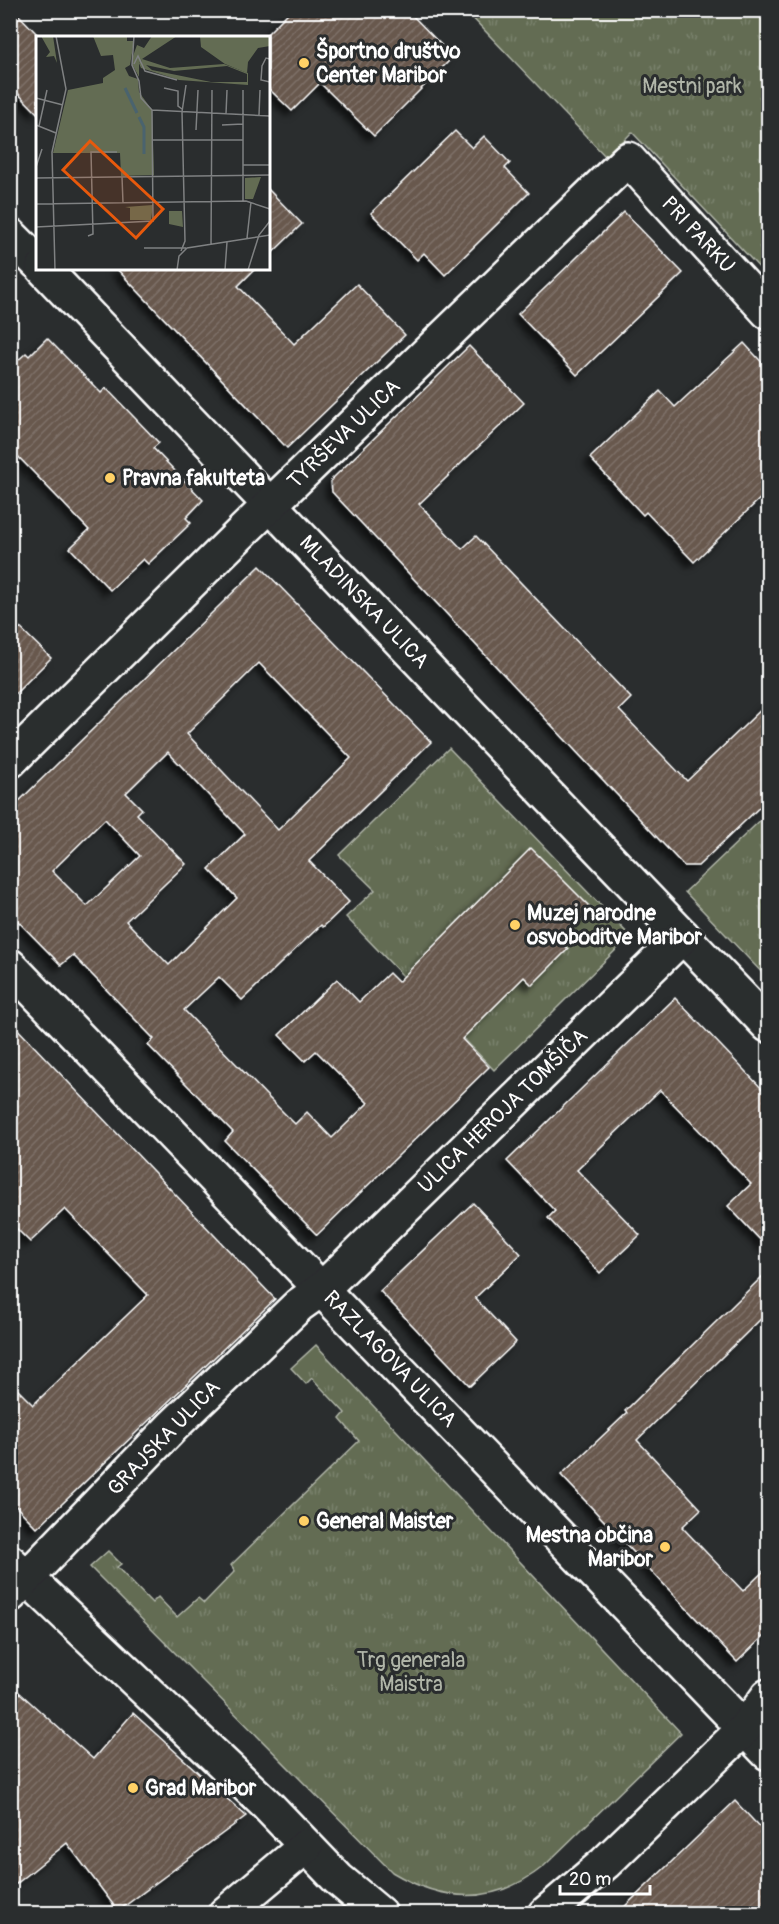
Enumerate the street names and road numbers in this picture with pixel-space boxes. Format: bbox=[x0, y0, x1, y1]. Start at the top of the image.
street label: PRI PARKU bbox=[655, 191, 741, 279]
street label: TYRŠEVA ULICA bbox=[281, 373, 406, 495]
street label: MLADINSKA ULICA bbox=[293, 530, 435, 674]
street label: ULICA HEROJA TOMŠIČA bbox=[412, 1022, 594, 1199]
street label: RAZLAGOVA ULICA bbox=[318, 1285, 462, 1433]
street label: GRAJSKA ULICA bbox=[102, 1374, 226, 1502]

